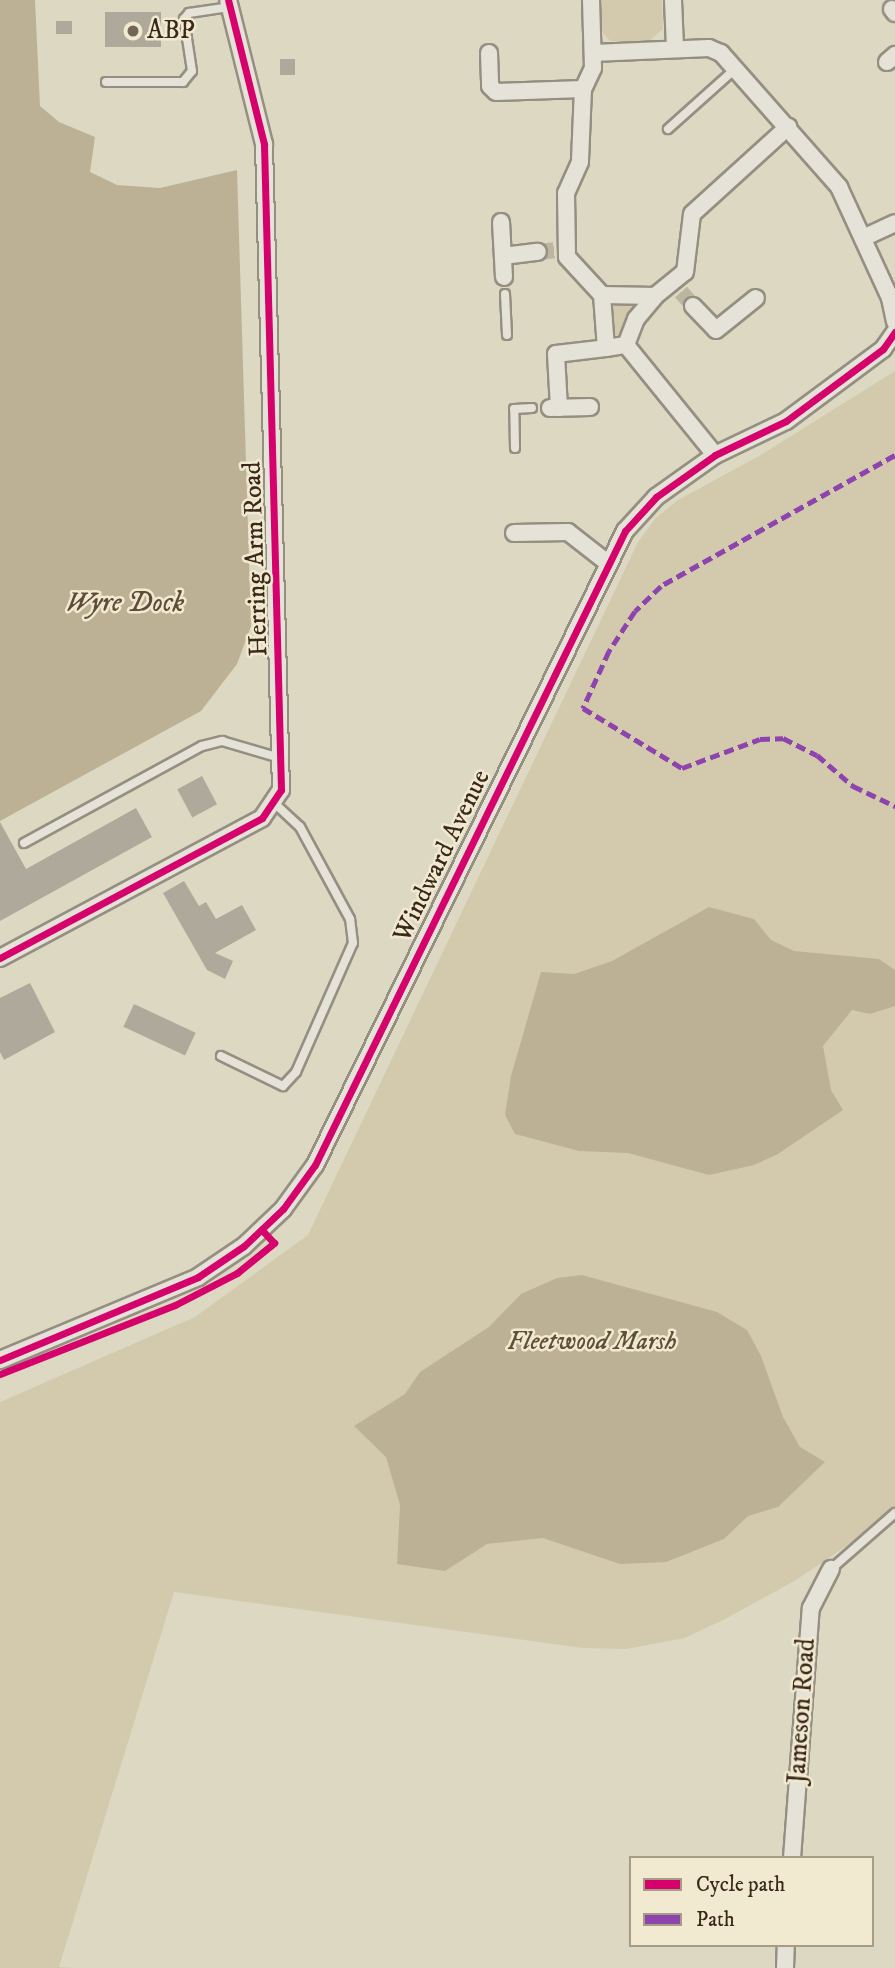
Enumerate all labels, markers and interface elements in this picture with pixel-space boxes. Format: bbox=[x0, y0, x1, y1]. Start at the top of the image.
place label: ABP bbox=[147, 15, 195, 47]
marker: ABP bbox=[125, 23, 141, 39]
street label: Herring Arm Road bbox=[237, 461, 275, 657]
water label: Wyre Dock bbox=[66, 586, 184, 620]
street label: Windward Avenue bbox=[387, 765, 497, 947]
park label: Fleetwood Marsh bbox=[507, 1326, 677, 1358]
street label: Jameson Road bbox=[781, 1637, 823, 1785]
legend bbox=[629, 1856, 874, 1947]
text: Cycle path bbox=[696, 1872, 785, 1898]
text: Path bbox=[696, 1907, 735, 1933]

